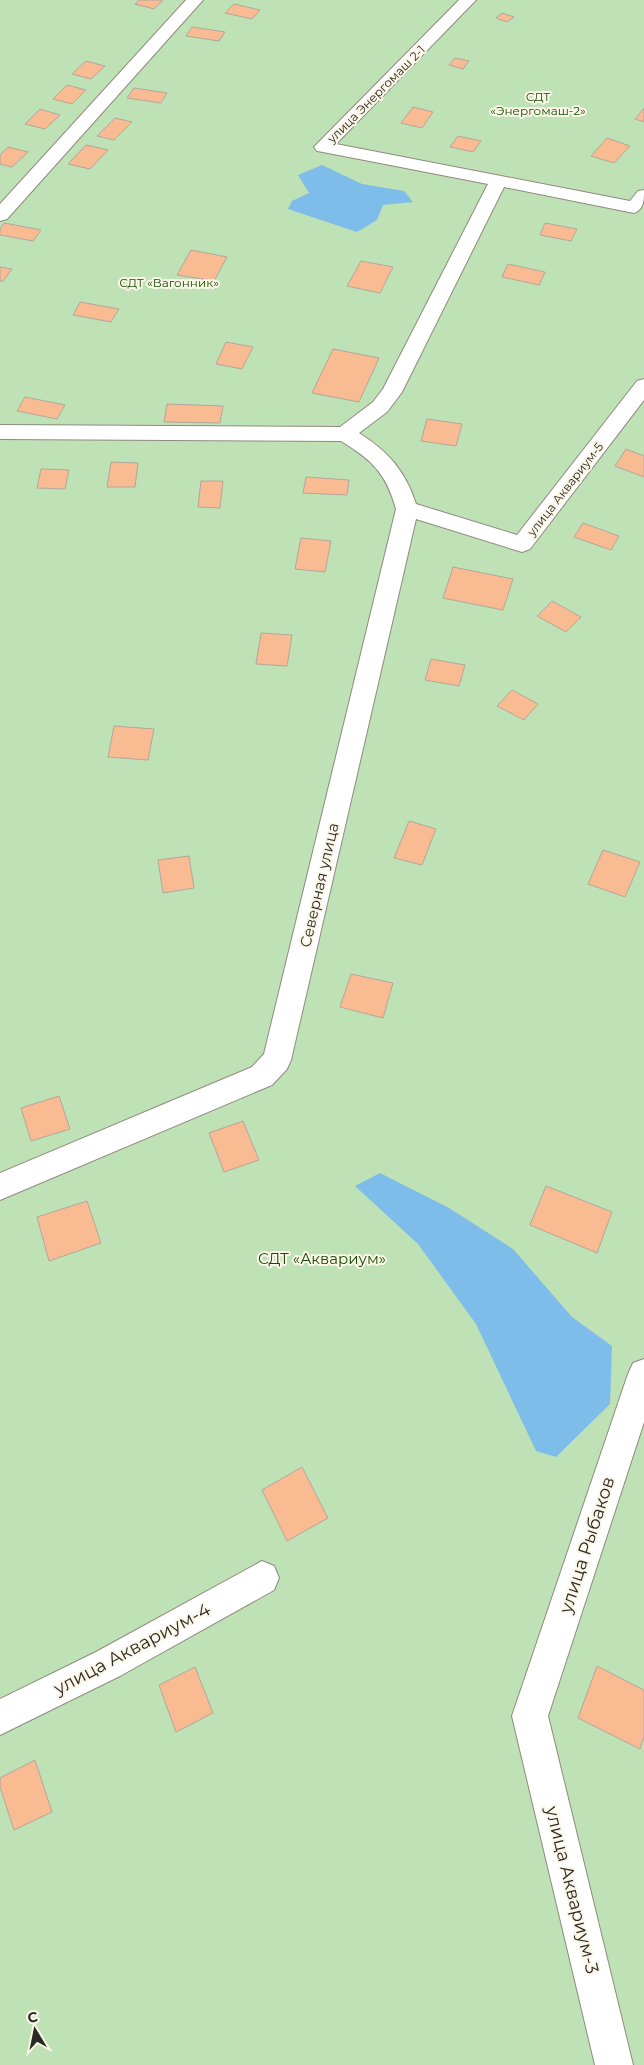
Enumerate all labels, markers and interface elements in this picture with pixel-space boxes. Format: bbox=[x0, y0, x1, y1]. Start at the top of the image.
street label: улица Энергомаш 2-1 bbox=[323, 42, 428, 147]
park label: СДТ «Энергомаш-2» bbox=[490, 89, 586, 118]
park label: СДТ «Вагонник» bbox=[119, 275, 219, 290]
street label: улица Аквариум-5 bbox=[523, 439, 606, 540]
street label: Северная улица bbox=[295, 821, 343, 949]
park label: СДТ «Аквариум» bbox=[258, 1249, 386, 1268]
street label: улица Рыбаков bbox=[554, 1474, 619, 1617]
street label: улица Аквариум-4 bbox=[49, 1598, 214, 1700]
street label: улица Аквариум-3 bbox=[540, 1803, 603, 1976]
north arrow bbox=[10, 2005, 60, 2055]
text: С bbox=[26, 2007, 39, 2027]

